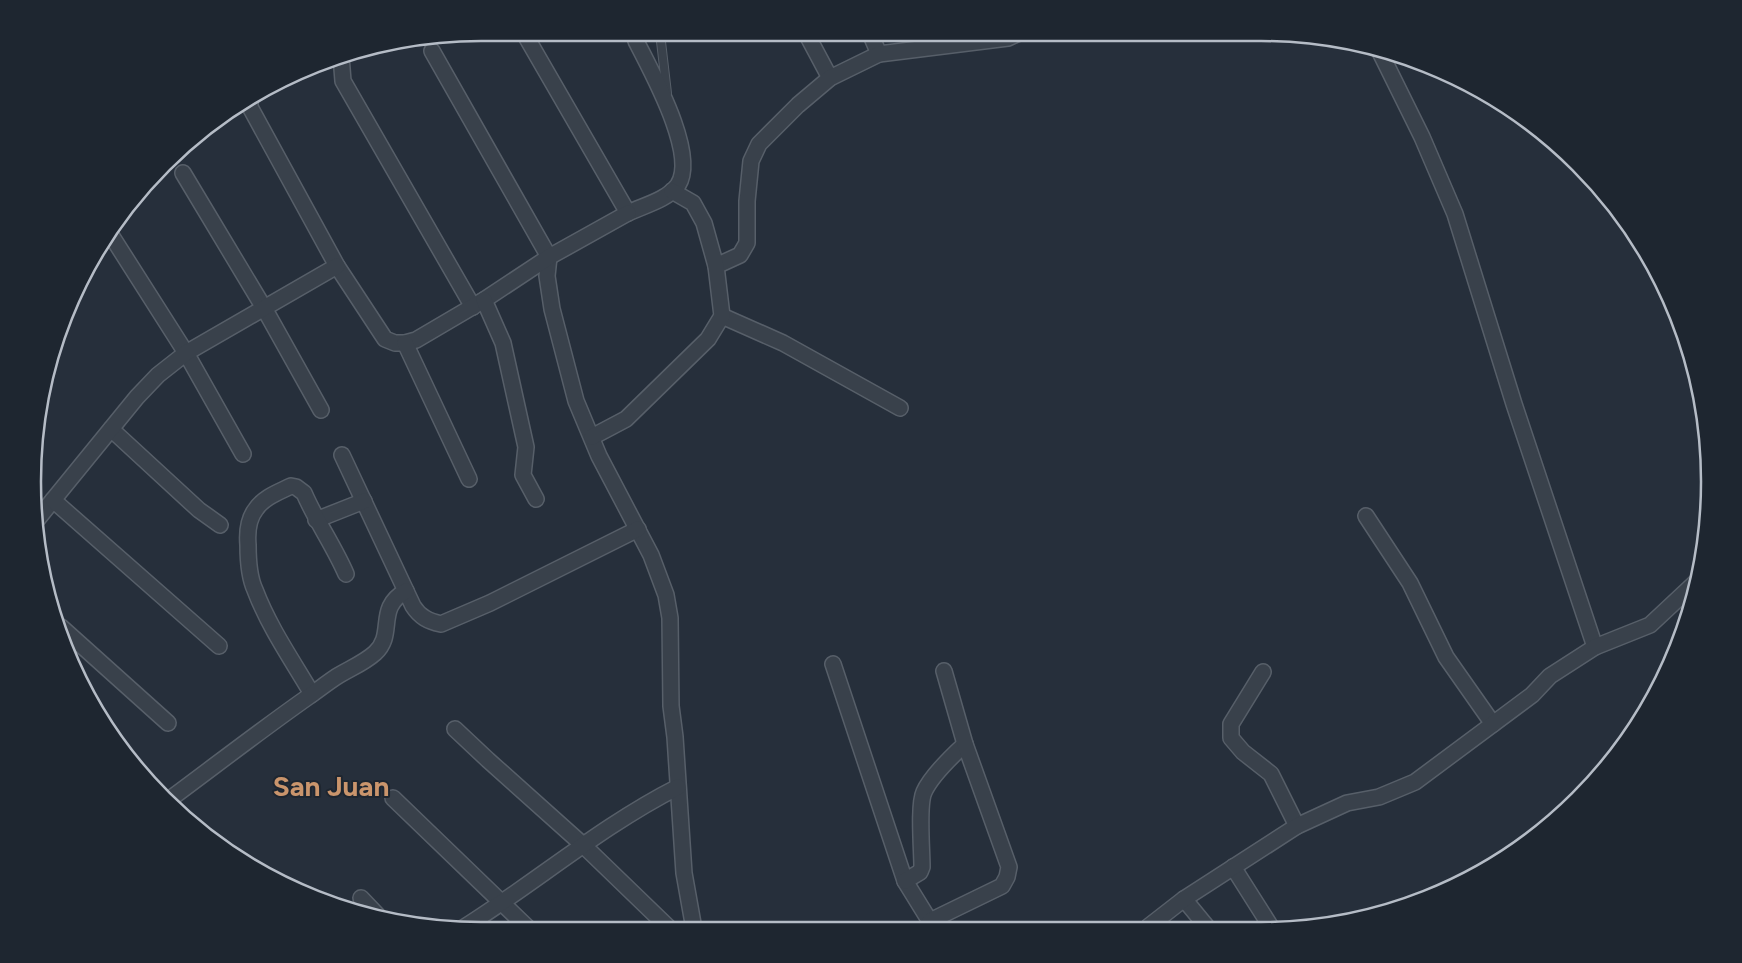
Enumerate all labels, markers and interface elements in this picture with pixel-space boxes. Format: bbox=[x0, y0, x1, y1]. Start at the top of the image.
district label: San Juan bbox=[273, 769, 389, 803]

